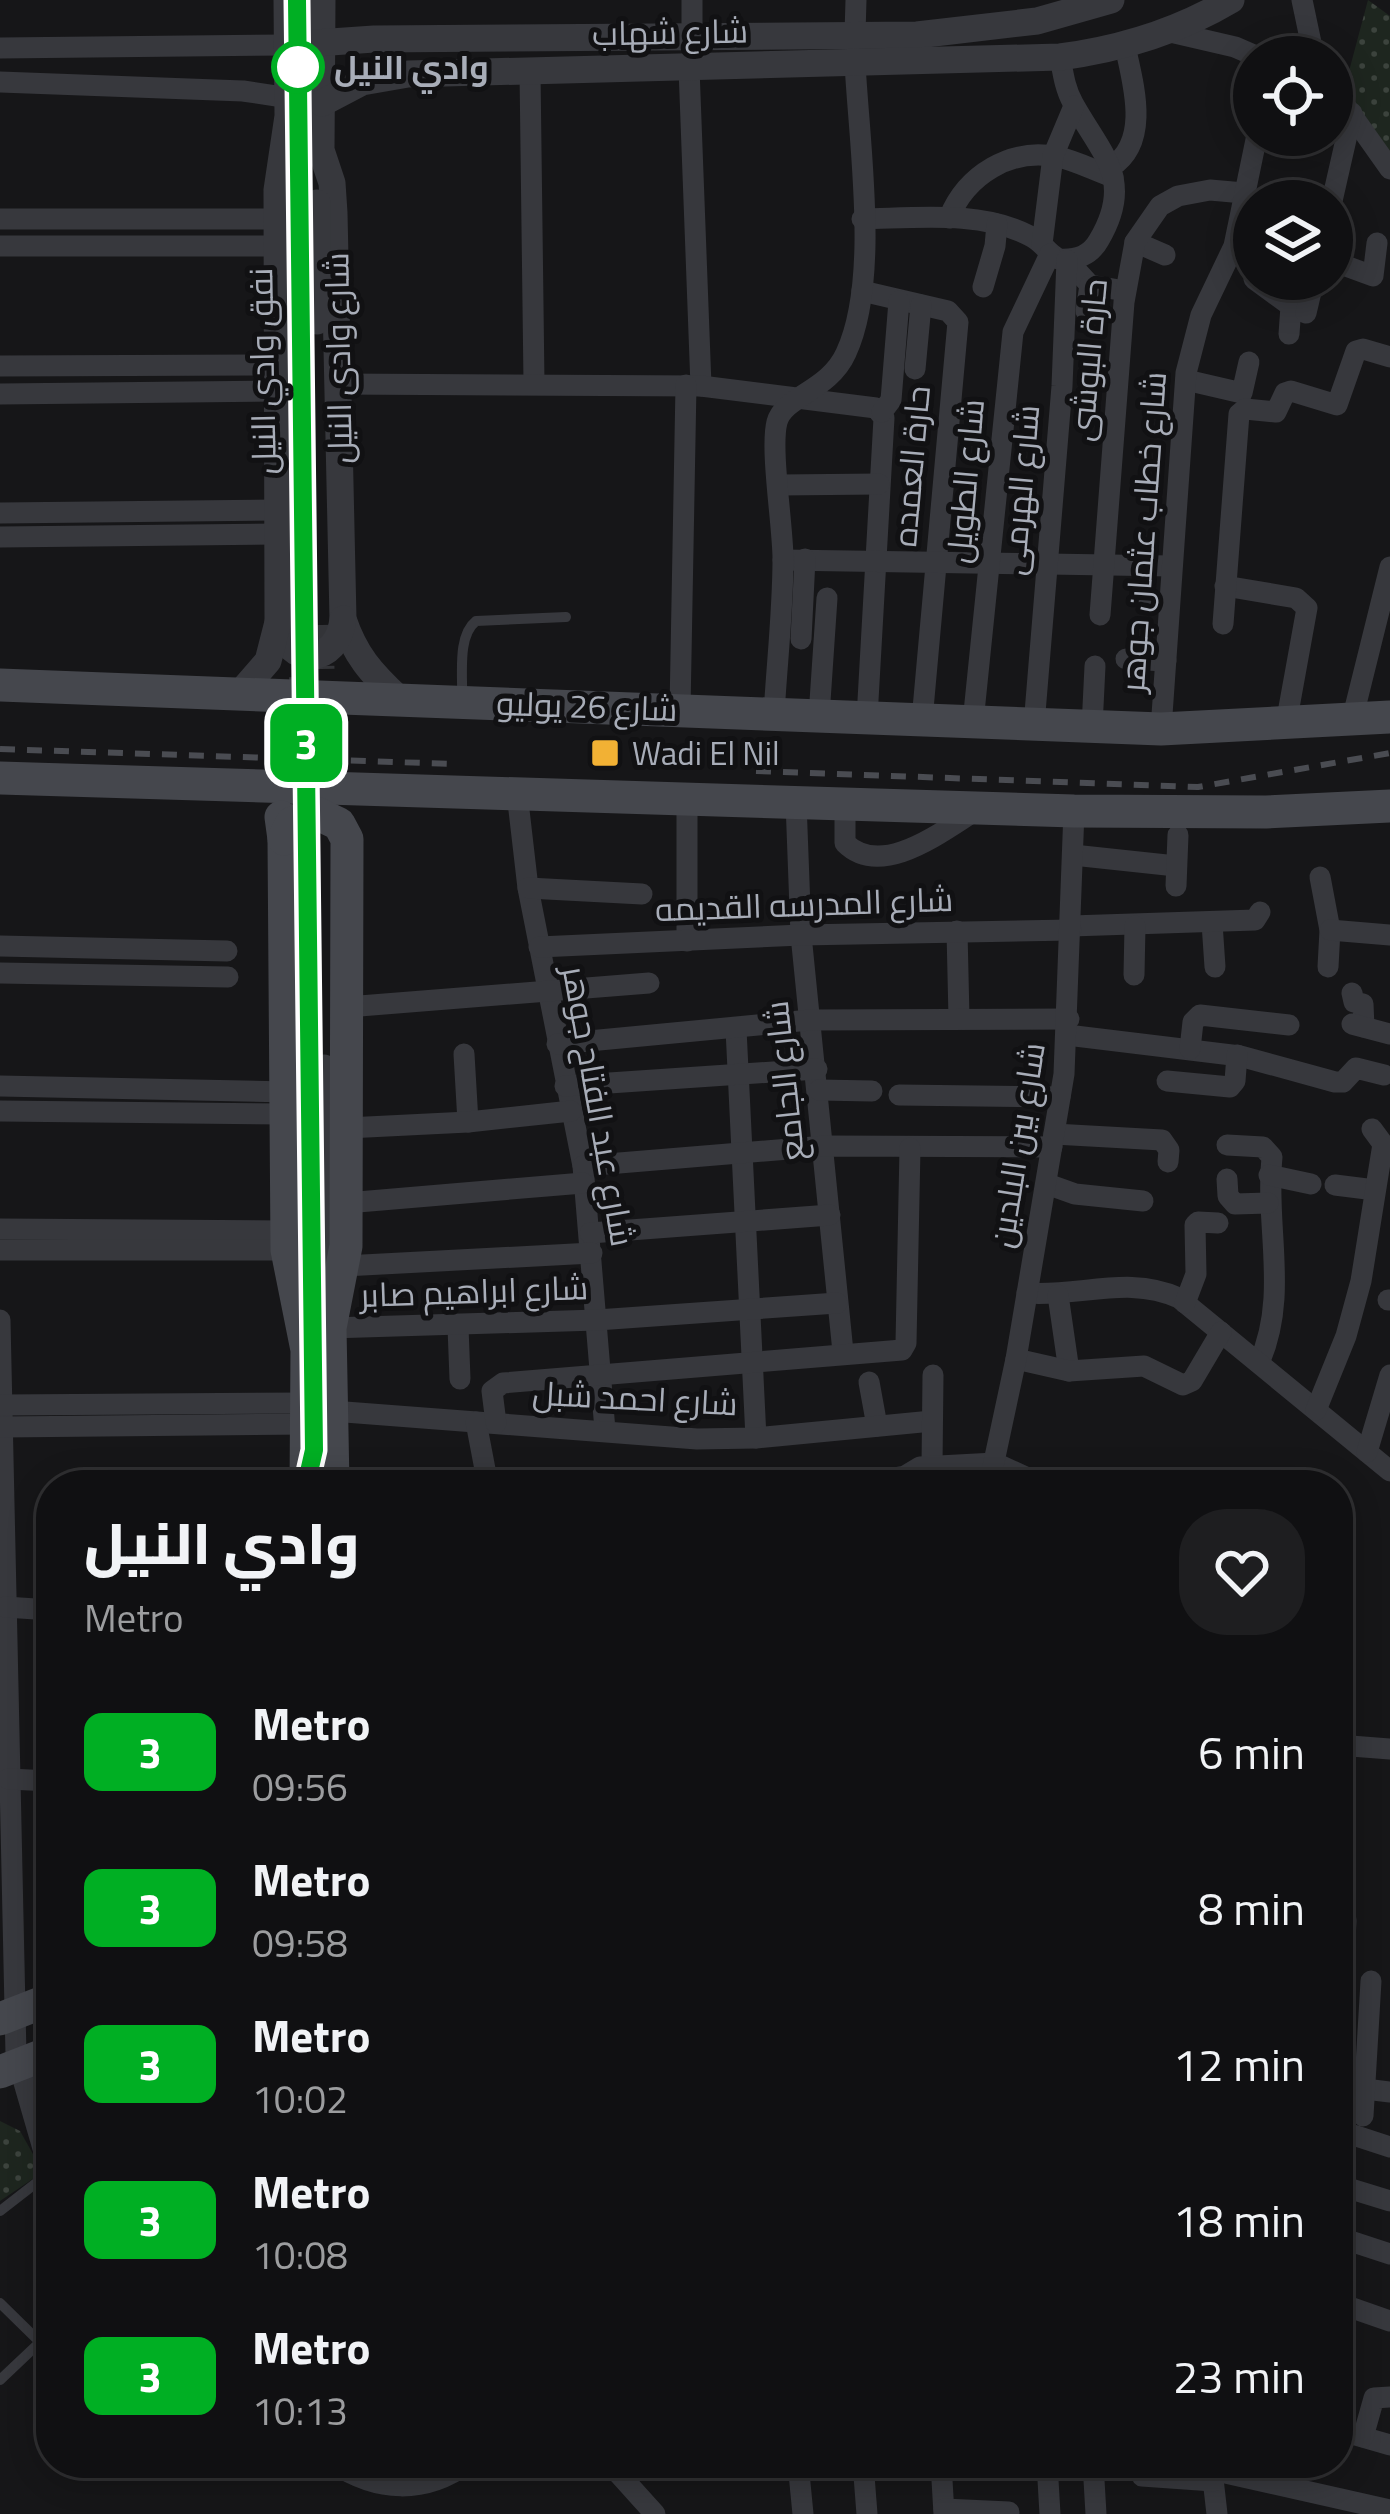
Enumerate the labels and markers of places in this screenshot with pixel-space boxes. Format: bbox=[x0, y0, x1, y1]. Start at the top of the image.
marker: وادي النيل bbox=[273, 42, 323, 92]
place label: وادي النيل bbox=[334, 42, 489, 94]
place label: Wadi El Nil bbox=[632, 728, 780, 778]
marker: Wadi El Nil bbox=[589, 737, 621, 769]

